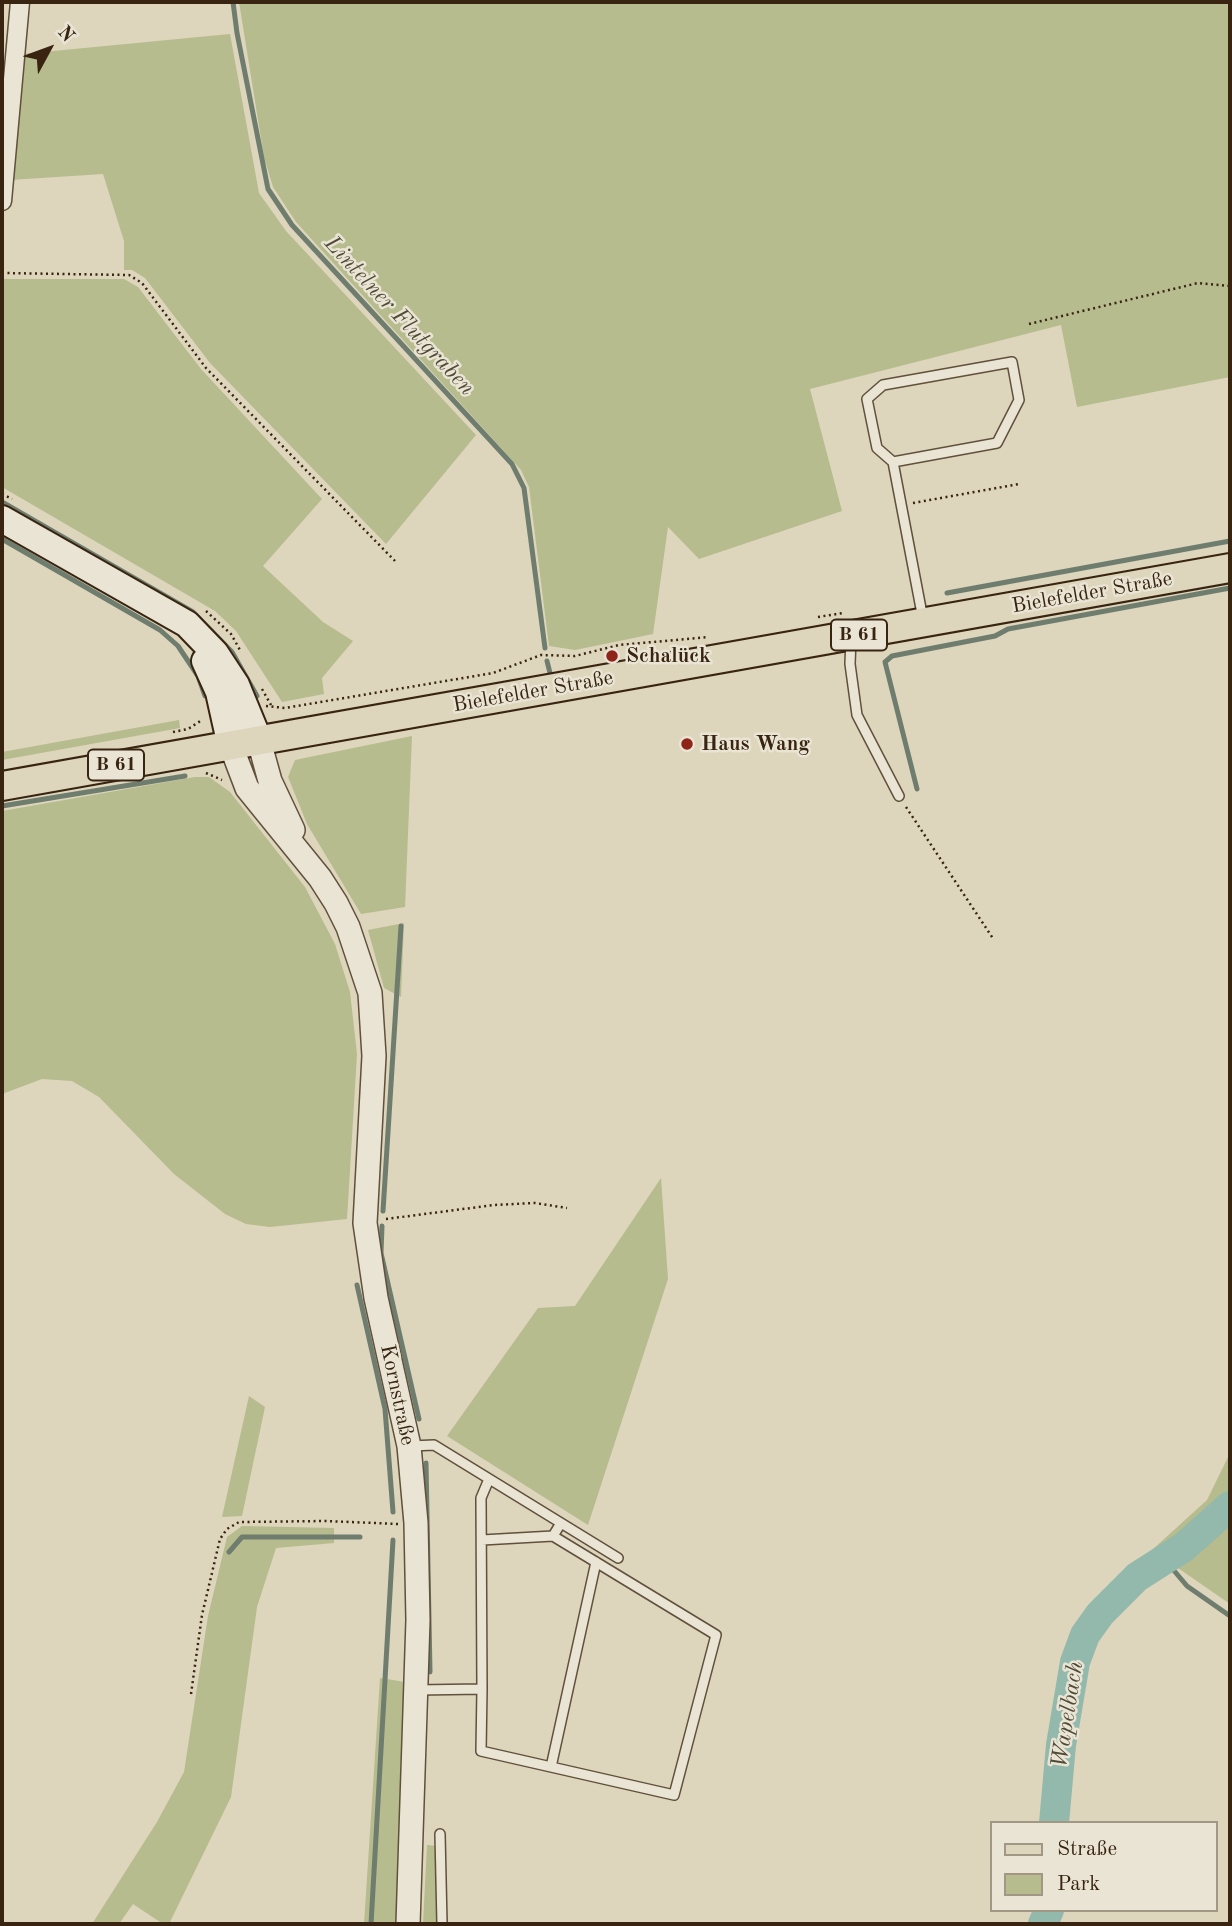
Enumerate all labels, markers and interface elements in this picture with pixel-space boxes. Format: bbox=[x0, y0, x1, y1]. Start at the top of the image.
north arrow bbox=[14, 14, 84, 84]
text: N bbox=[53, 23, 77, 47]
water label: Lintelner Flutgraben bbox=[318, 230, 480, 402]
street label: Bielefelder Straße bbox=[1010, 566, 1174, 620]
road number: B 61 bbox=[831, 620, 887, 650]
place label: Schalück bbox=[626, 643, 711, 669]
marker: Schalück bbox=[604, 648, 620, 664]
street label: Bielefelder Straße bbox=[451, 665, 615, 719]
place label: Haus Wang bbox=[701, 731, 810, 757]
marker: Haus Wang bbox=[679, 736, 695, 752]
road number: B 61 bbox=[88, 750, 144, 780]
street label: Kornstraße bbox=[374, 1342, 420, 1448]
water label: Wapelbach bbox=[1046, 1659, 1090, 1771]
legend bbox=[990, 1821, 1218, 1912]
text: Straße bbox=[1057, 1839, 1117, 1860]
text: Park bbox=[1057, 1874, 1100, 1895]

